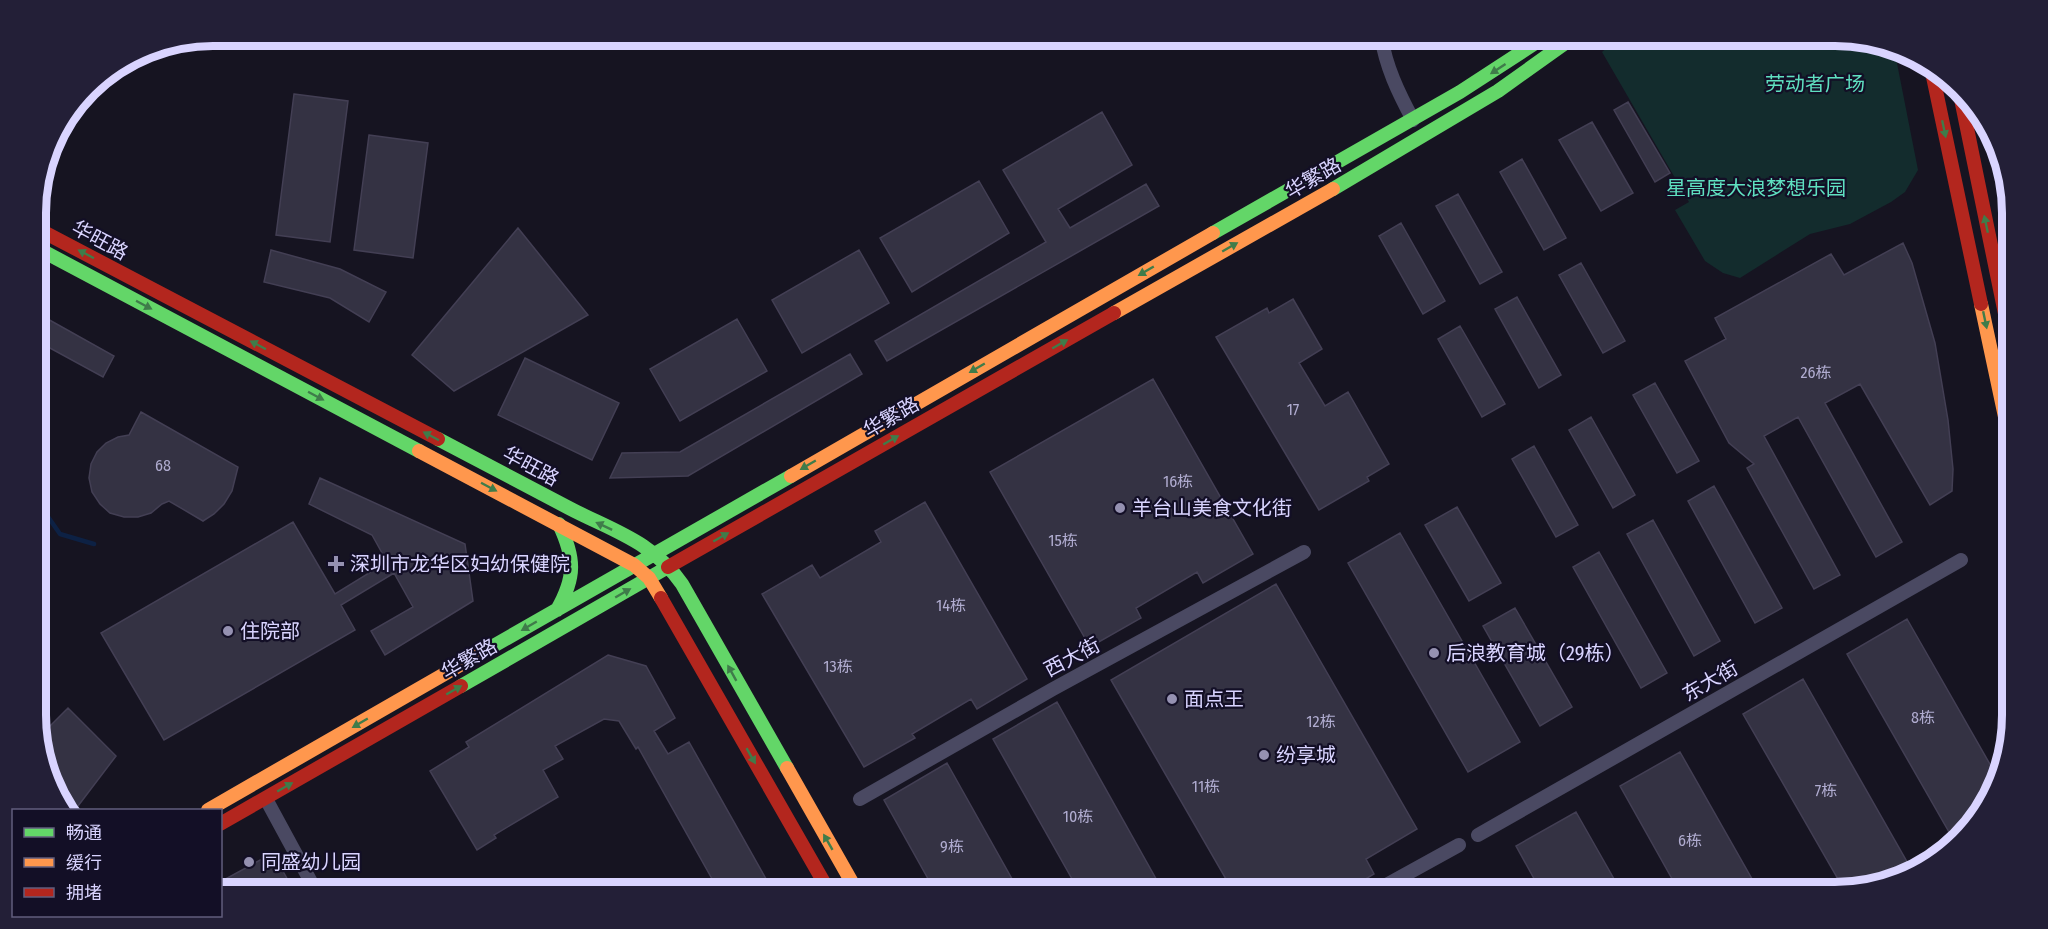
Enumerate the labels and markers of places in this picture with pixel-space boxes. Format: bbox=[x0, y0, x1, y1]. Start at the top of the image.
place label: 羊台山美食文化街 bbox=[1132, 496, 1292, 520]
marker: 羊台山美食文化街 bbox=[1113, 501, 1127, 515]
place label: 深圳市龙华区妇幼保健院 bbox=[350, 552, 570, 576]
marker: 深圳市龙华区妇幼保健院 bbox=[327, 555, 345, 573]
place label: 住院部 bbox=[240, 619, 300, 643]
marker: 住院部 bbox=[221, 624, 235, 638]
place label: 后浪教育城（29栋） bbox=[1446, 641, 1624, 665]
marker: 后浪教育城（29栋） bbox=[1427, 646, 1441, 660]
place label: 面点王 bbox=[1184, 687, 1244, 711]
marker: 面点王 bbox=[1165, 692, 1179, 706]
place label: 纷享城 bbox=[1276, 743, 1336, 767]
marker: 纷享城 bbox=[1257, 748, 1271, 762]
place label: 同盛幼儿园 bbox=[261, 850, 361, 874]
marker: 同盛幼儿园 bbox=[242, 855, 256, 869]

